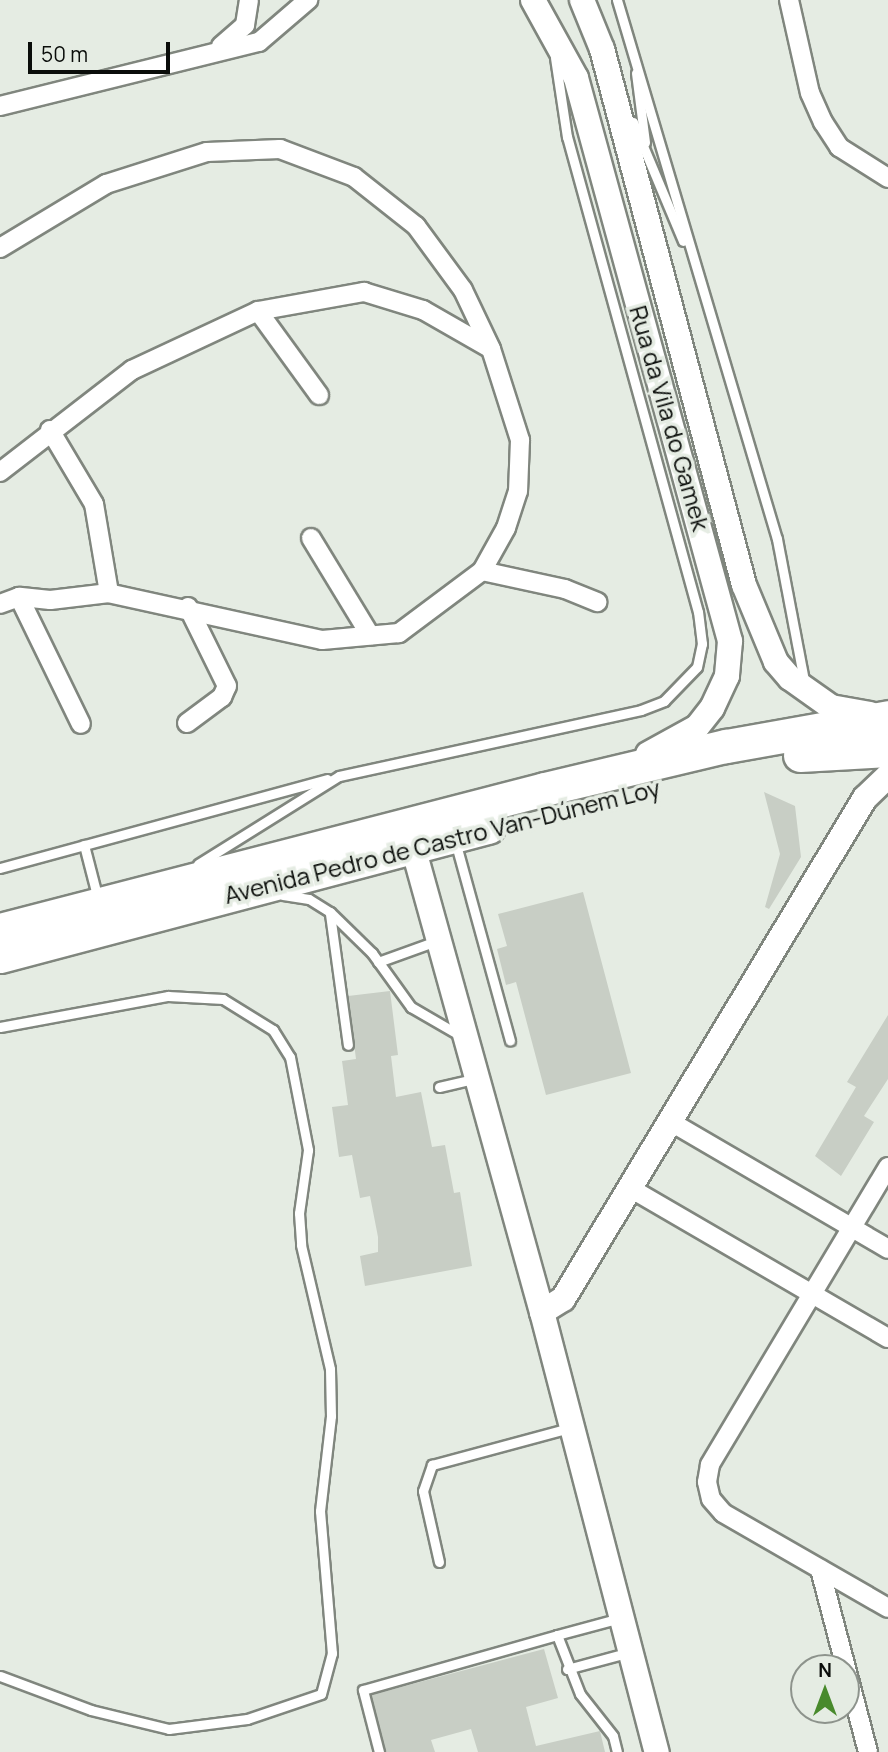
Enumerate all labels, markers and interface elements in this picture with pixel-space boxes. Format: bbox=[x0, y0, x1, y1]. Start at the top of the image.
scale bar bbox=[32, 28, 173, 72]
text: 50 m bbox=[41, 40, 88, 68]
street label: Rua da Vila do Gamek bbox=[624, 302, 716, 534]
street label: Avenida Pedro de Castro Van-Dúnem Loy bbox=[221, 773, 663, 909]
north arrow bbox=[790, 1654, 860, 1724]
text: N bbox=[818, 1657, 832, 1683]

